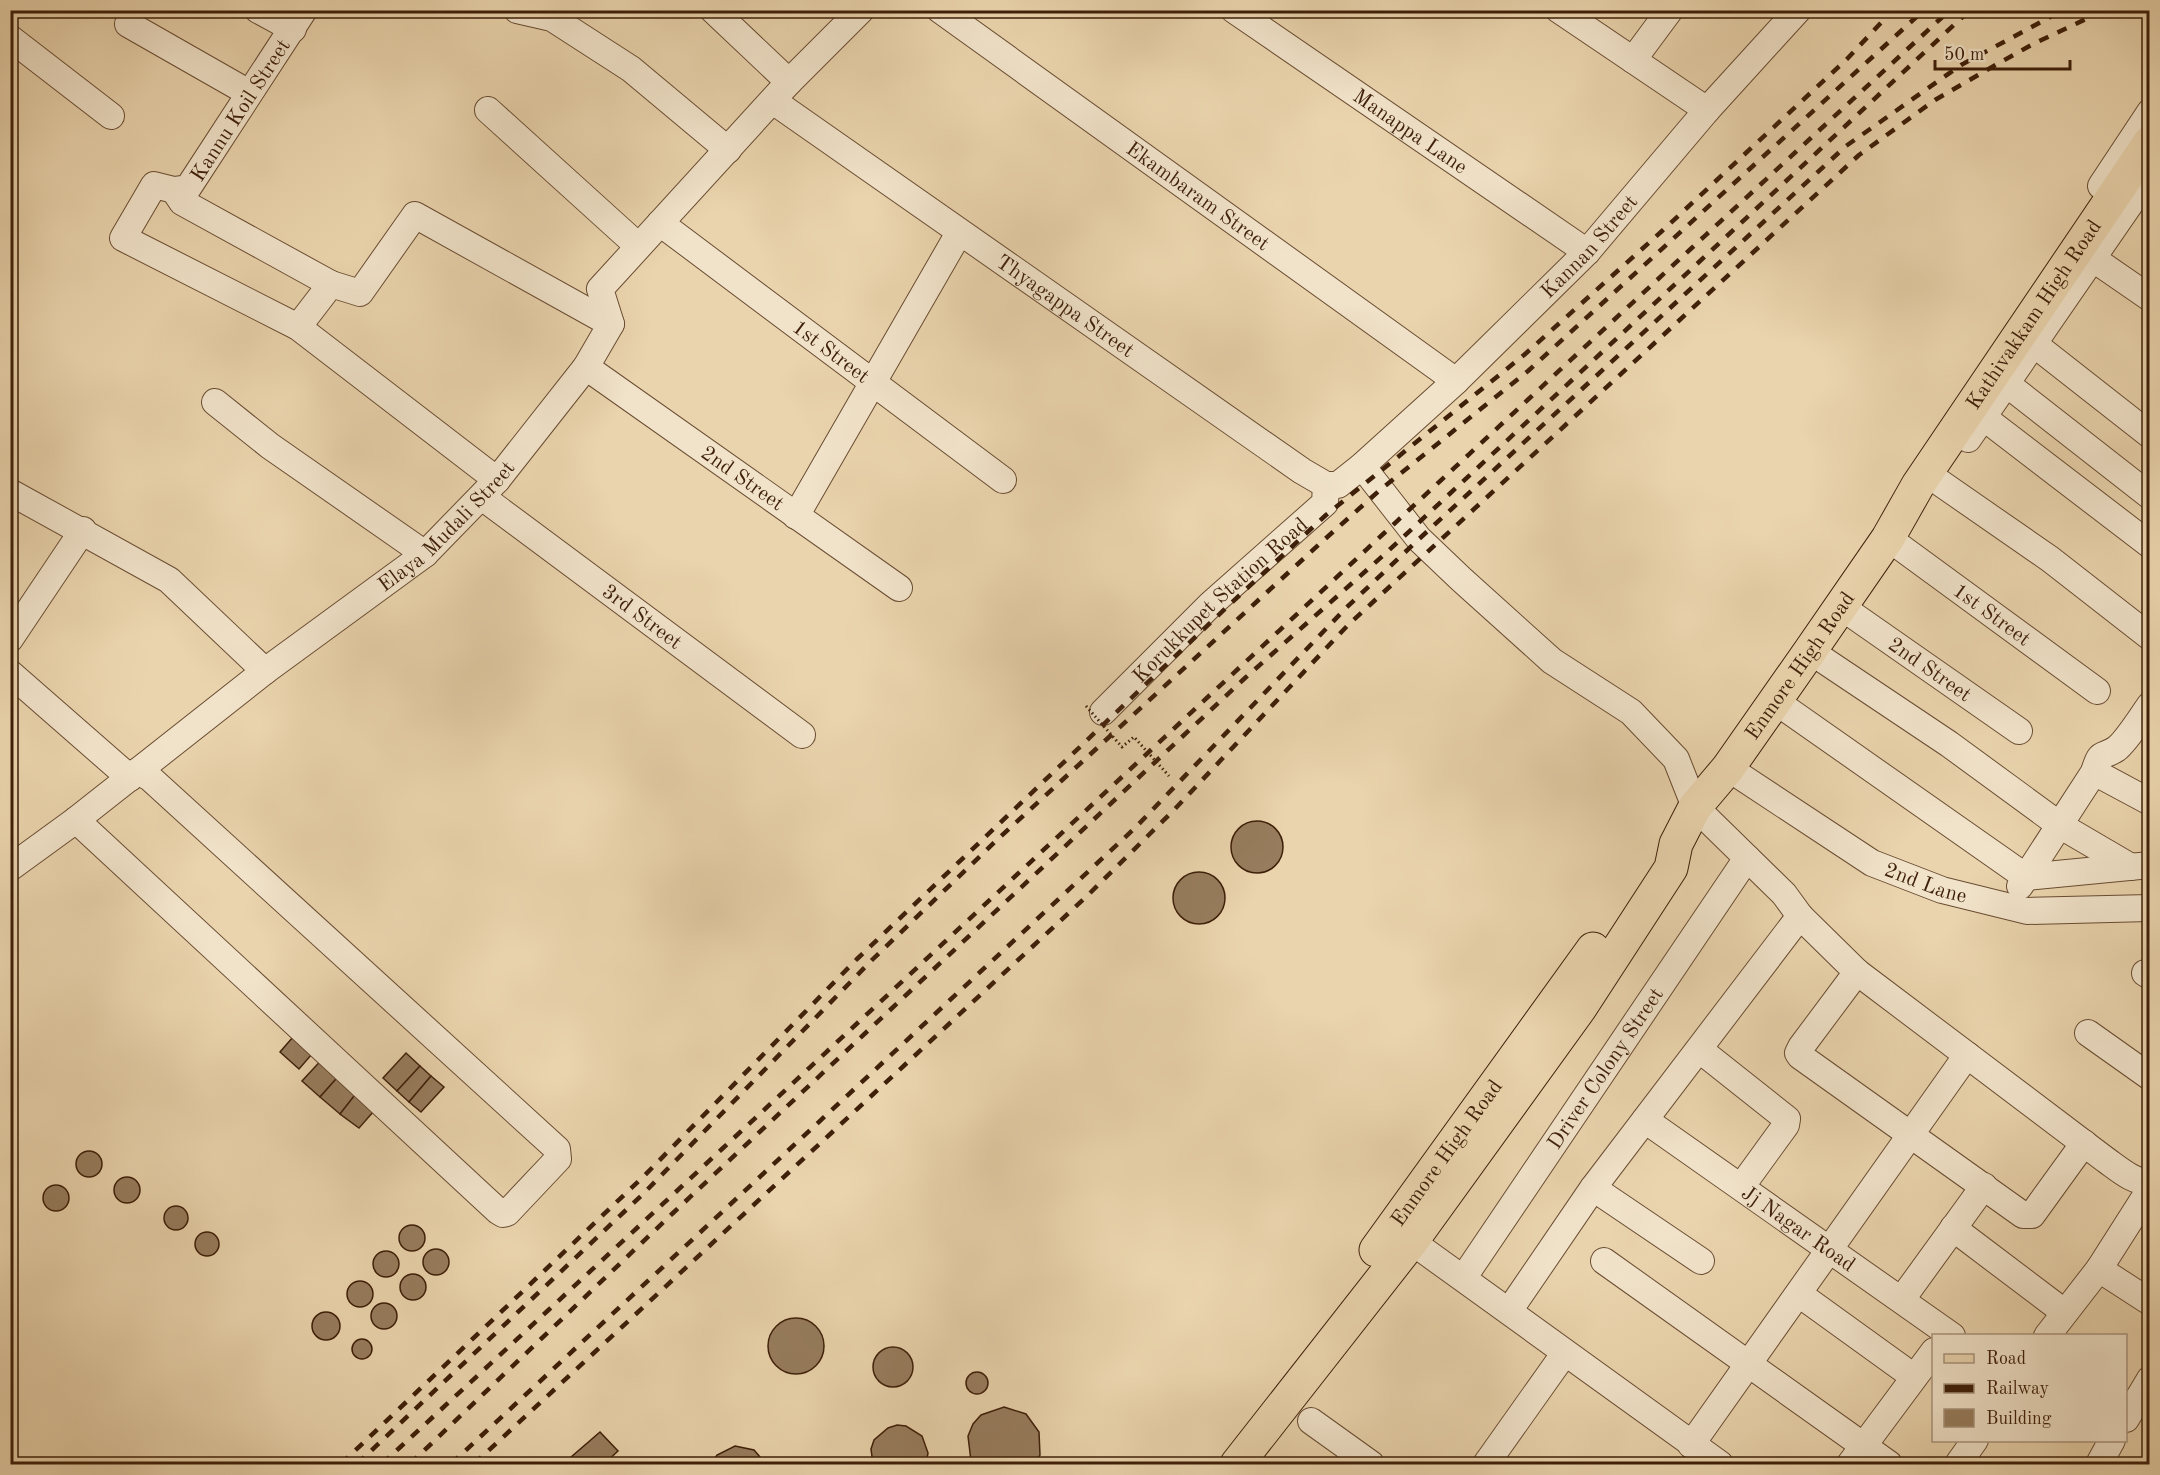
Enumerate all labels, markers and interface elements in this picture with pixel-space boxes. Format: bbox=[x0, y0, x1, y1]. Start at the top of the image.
scale bar bbox=[1935, 33, 2070, 71]
street label: Kannu Koil Street bbox=[187, 36, 295, 186]
text: 50 m bbox=[1944, 46, 1984, 64]
street label: Manappa Lane bbox=[1349, 86, 1471, 179]
street label: Ekambaram Street bbox=[1122, 138, 1273, 255]
street label: Kannan Street bbox=[1537, 191, 1642, 303]
street label: Kathivakkam High Road bbox=[1963, 216, 2106, 414]
street label: Thyagappa Street bbox=[992, 252, 1137, 362]
street label: 1st Street bbox=[788, 317, 873, 388]
street label: 2nd Street bbox=[697, 443, 787, 515]
street label: Elaya Mudali Street bbox=[375, 458, 520, 596]
street label: Korukkupet Station Road bbox=[1129, 514, 1312, 688]
street label: 1st Street bbox=[1949, 580, 2034, 651]
street label: 3rd Street bbox=[598, 581, 685, 654]
street label: Enmore High Road bbox=[1742, 589, 1859, 744]
street label: 2nd Street bbox=[1884, 634, 1975, 706]
street label: 2nd Lane bbox=[1881, 860, 1969, 908]
street label: Driver Colony Street bbox=[1545, 985, 1668, 1153]
street label: Enmore High Road bbox=[1388, 1076, 1507, 1231]
street label: Jj Nagar Road bbox=[1737, 1182, 1859, 1276]
legend bbox=[1932, 1334, 2127, 1442]
text: Road bbox=[1986, 1350, 2026, 1368]
text: Railway bbox=[1986, 1380, 2049, 1398]
text: Building bbox=[1986, 1410, 2052, 1428]

